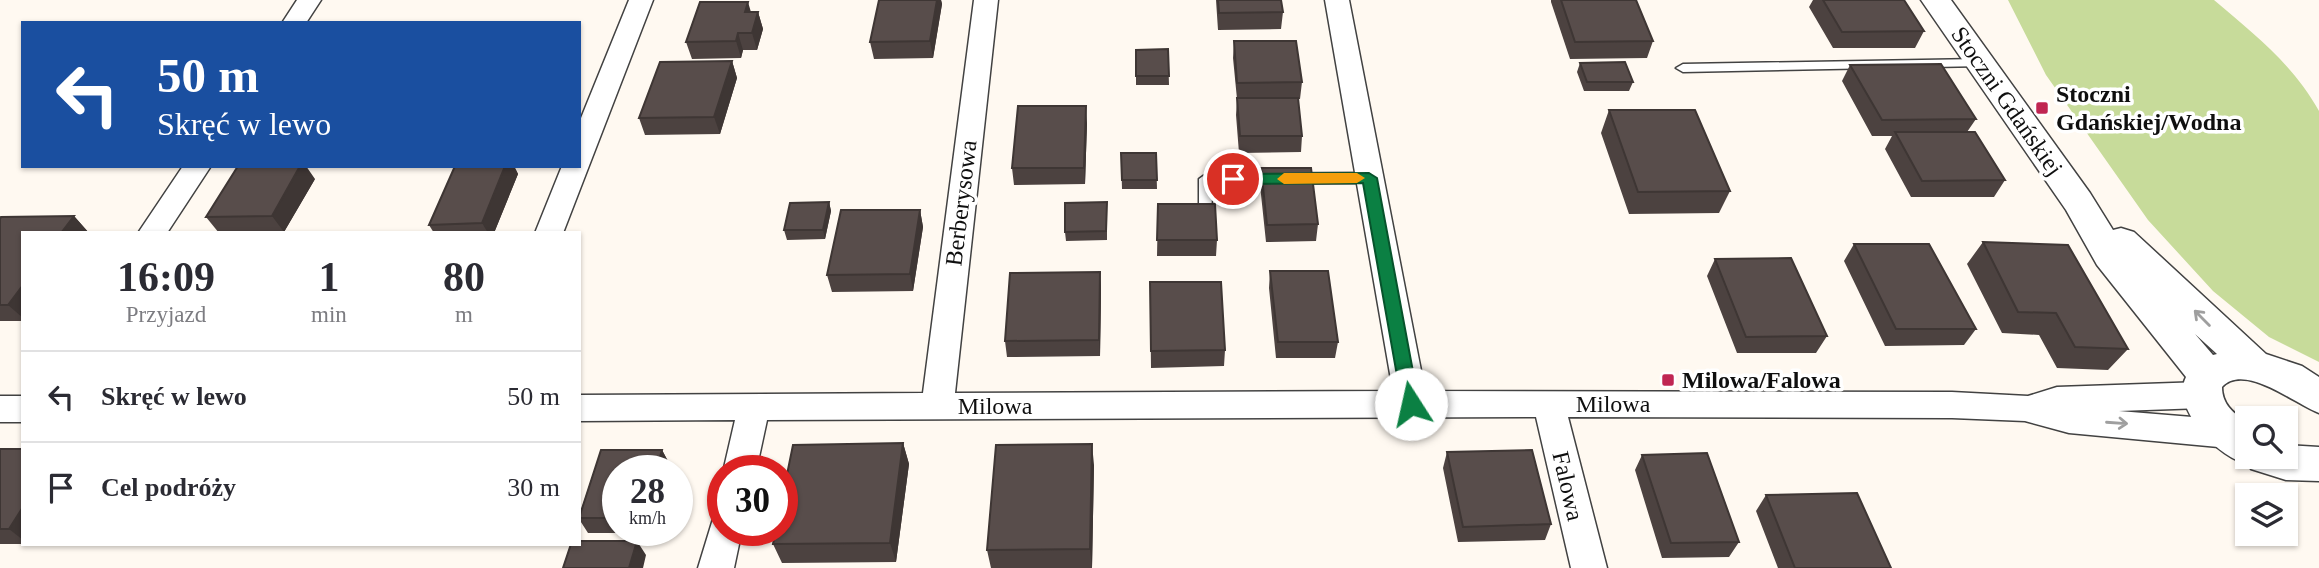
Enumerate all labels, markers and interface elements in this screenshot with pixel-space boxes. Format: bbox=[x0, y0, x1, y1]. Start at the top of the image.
street label: Stoczni Gdańskiej bbox=[1946, 22, 2068, 180]
text: 50 m bbox=[157, 48, 259, 103]
icon: left bbox=[42, 49, 133, 140]
place label: Stoczni Gdańskiej/Wodna bbox=[2056, 81, 2241, 135]
marker: Stoczni Gdańskiej/Wodna bbox=[2034, 100, 2050, 116]
text: Skręć w lewo bbox=[157, 106, 331, 142]
street label: Berberysowa bbox=[940, 138, 982, 267]
pin bbox=[1203, 149, 1263, 209]
icon: arrive bbox=[1214, 160, 1252, 198]
text: 16:09 bbox=[117, 254, 215, 300]
text: 1 bbox=[318, 254, 339, 300]
text: 80 bbox=[443, 254, 485, 300]
text: Przyjazd bbox=[126, 302, 206, 327]
text: min bbox=[311, 302, 347, 327]
text: m bbox=[455, 302, 473, 327]
one-way arrow bbox=[2194, 310, 2211, 327]
position arrow bbox=[1374, 367, 1448, 441]
place label: Milowa/Falowa bbox=[1682, 367, 1841, 393]
marker: Milowa/Falowa bbox=[1660, 372, 1676, 388]
icon: left bbox=[42, 378, 80, 416]
text: Skręć w lewo bbox=[101, 382, 247, 411]
text: 50 m bbox=[507, 382, 560, 411]
street label: Milowa bbox=[1576, 391, 1651, 417]
street label: Milowa bbox=[958, 393, 1033, 419]
map controls bbox=[2235, 406, 2298, 546]
button: search bbox=[2235, 406, 2298, 469]
one-way arrow bbox=[2105, 417, 2127, 430]
street label: Falowa bbox=[1547, 449, 1589, 524]
speed limit sign: 30 bbox=[707, 455, 798, 546]
icon: arrive bbox=[42, 469, 80, 507]
text: 28 bbox=[630, 472, 665, 511]
text: Cel podróży bbox=[101, 473, 236, 502]
text: 30 m bbox=[507, 473, 560, 502]
button: layers bbox=[2235, 483, 2298, 546]
text: km/h bbox=[629, 508, 666, 528]

